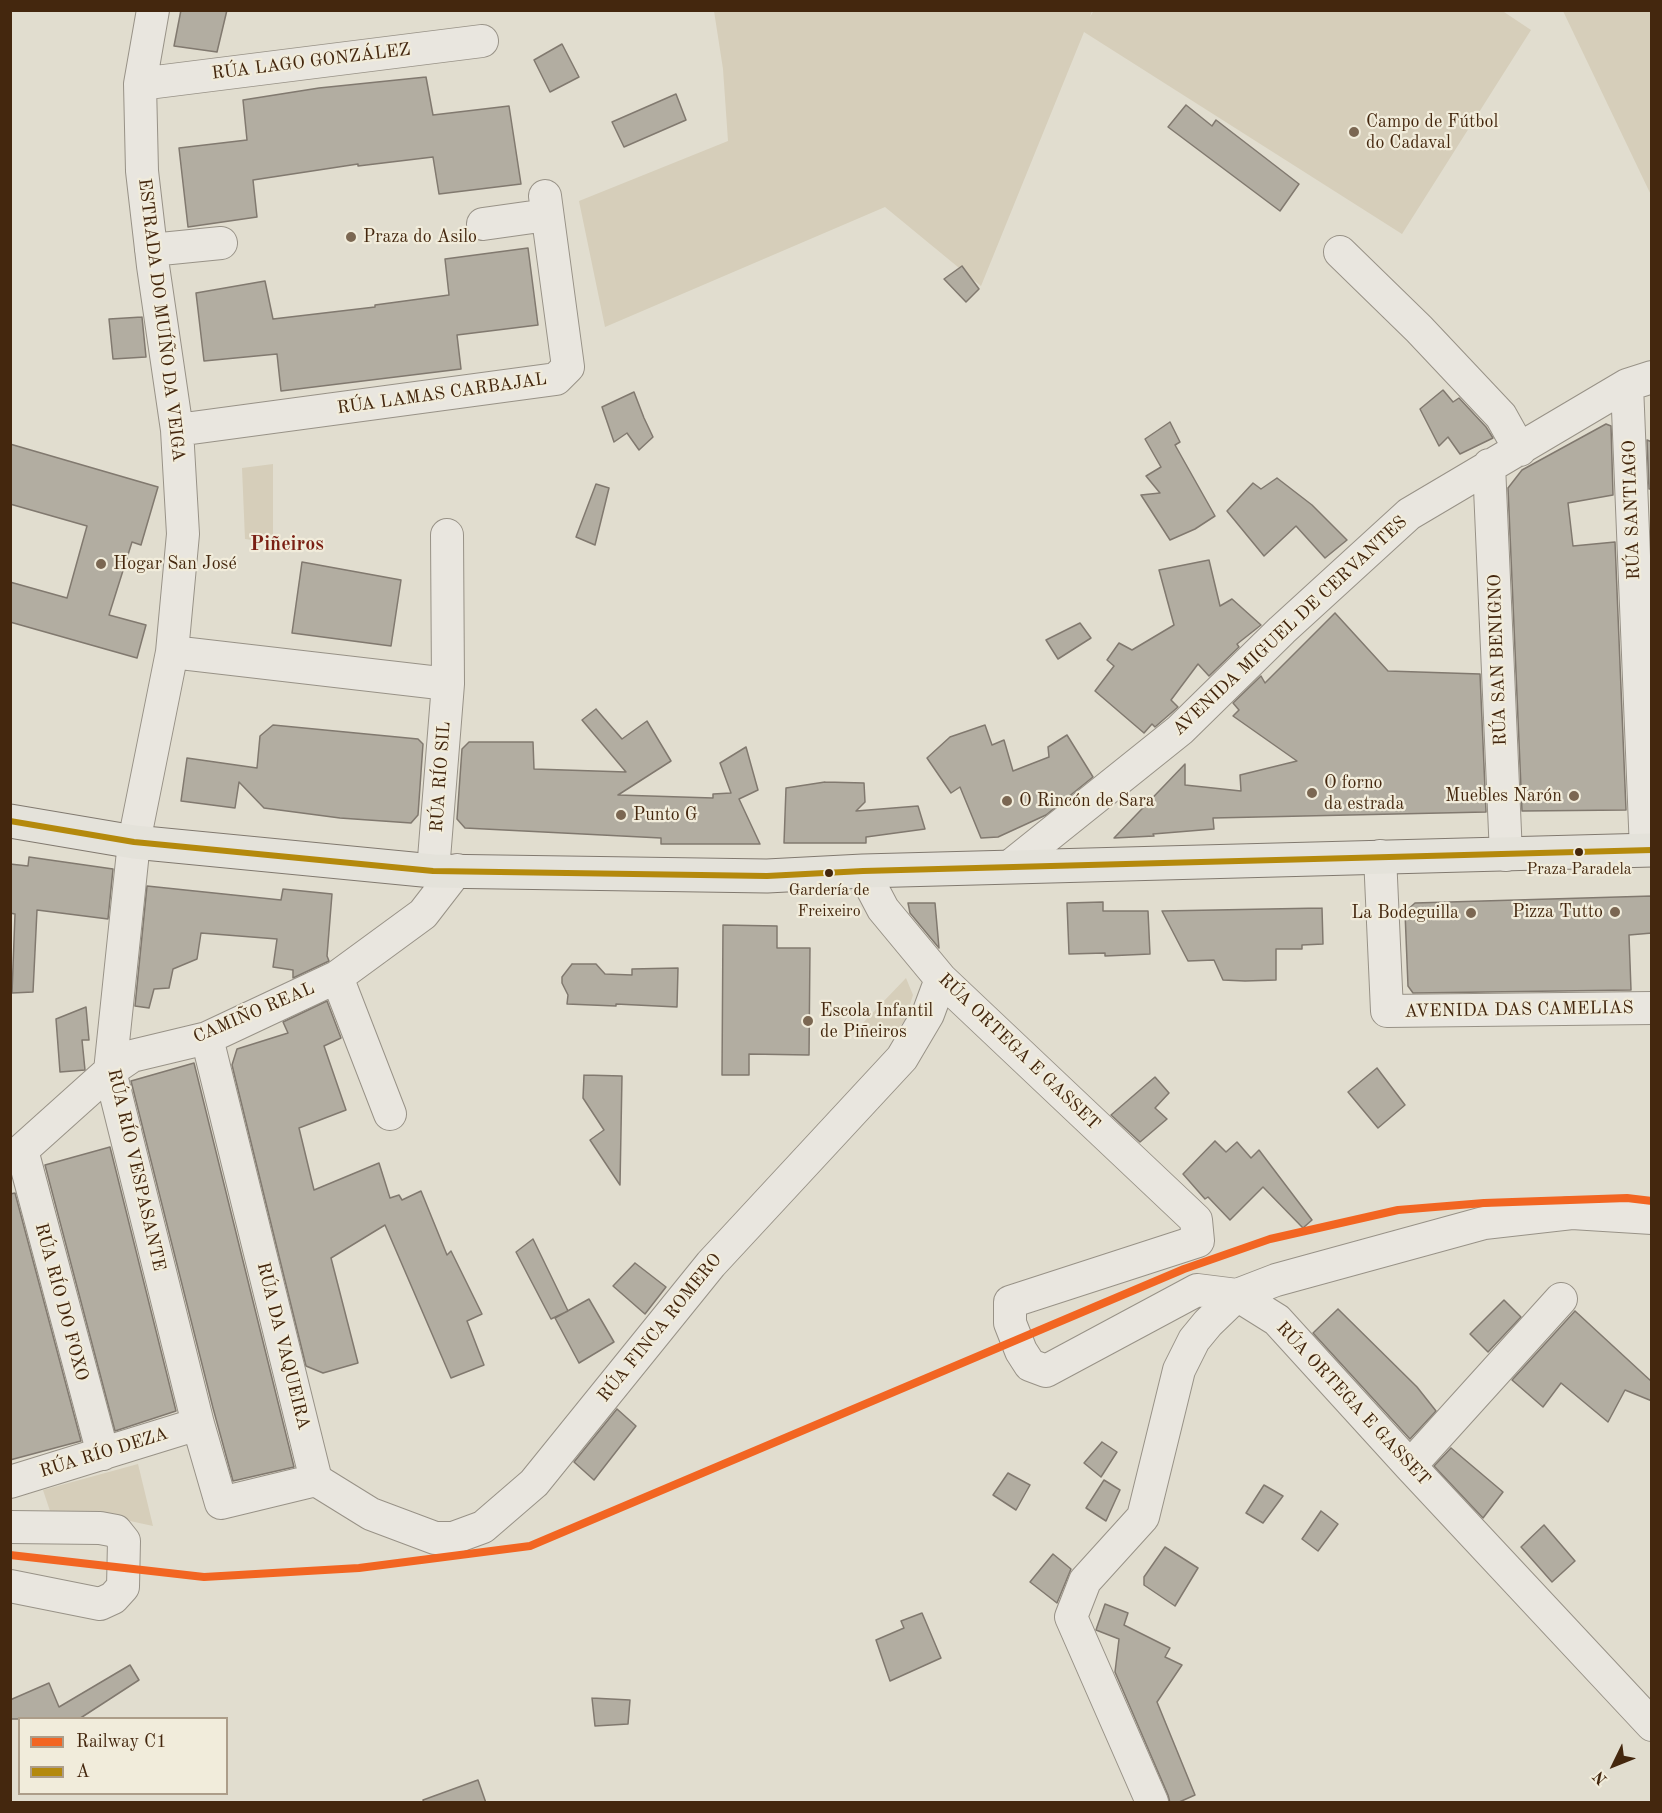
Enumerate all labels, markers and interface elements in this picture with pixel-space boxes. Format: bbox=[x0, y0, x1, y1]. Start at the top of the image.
street label: RÚA LAGO GONZÁLEZ bbox=[210, 39, 412, 85]
place label: Campo de Fútbol do Cadaval bbox=[1366, 111, 1498, 154]
marker: Campo de Fútbol do Cadaval bbox=[1347, 125, 1361, 139]
street label: ESTRADA DO MUÍÑO DA VEIGA bbox=[133, 177, 189, 463]
place label: Praza do Asilo bbox=[363, 226, 477, 248]
marker: Praza do Asilo bbox=[344, 230, 358, 244]
street label: RÚA LAMAS CARBAJAL bbox=[336, 369, 548, 419]
street label: RÚA SANTIAGO bbox=[1619, 440, 1645, 580]
street label: AVENIDA MIGUEL DE CERVANTES bbox=[1168, 511, 1412, 741]
district label: Piñeiros bbox=[250, 533, 324, 557]
place label: Hogar San José bbox=[113, 553, 237, 575]
marker: Hogar San José bbox=[94, 557, 108, 571]
street label: RÚA SAN BENIGNO bbox=[1484, 574, 1512, 746]
street label: RÚA RÍO SIL bbox=[426, 721, 456, 833]
place label: O forno da estrada bbox=[1324, 772, 1404, 814]
place label: Muebles Narón bbox=[1445, 785, 1562, 807]
marker: O forno da estrada bbox=[1305, 786, 1319, 800]
marker: Muebles Narón bbox=[1567, 789, 1581, 803]
place label: O Rincón de Sara bbox=[1019, 790, 1155, 812]
marker: O Rincón de Sara bbox=[1000, 794, 1014, 808]
place label: Punto G bbox=[633, 804, 698, 826]
marker: Punto G bbox=[614, 808, 628, 822]
marker: Praza Paradela bbox=[1573, 846, 1585, 858]
place label: Praza Paradela bbox=[1526, 860, 1632, 880]
marker: Gardería de Freixeiro bbox=[823, 867, 835, 879]
place label: Gardería de Freixeiro bbox=[789, 881, 869, 919]
place label: Pizza Tutto bbox=[1512, 901, 1603, 923]
place label: La Bodeguilla bbox=[1351, 902, 1459, 924]
marker: Pizza Tutto bbox=[1608, 905, 1622, 919]
marker: La Bodeguilla bbox=[1464, 906, 1478, 920]
street label: RÚA ORTEGA E GASSET bbox=[934, 969, 1104, 1135]
street label: CAMIÑO REAL bbox=[190, 978, 318, 1048]
street label: AVENIDA DAS CAMELIAS bbox=[1404, 997, 1634, 1023]
place label: Escola Infantil de Piñeiros bbox=[820, 1000, 933, 1042]
marker: Escola Infantil de Piñeiros bbox=[801, 1014, 815, 1028]
street label: RÚA RÍO VESPASANTE bbox=[102, 1067, 170, 1273]
street label: RÚA RÍO DO FOXO bbox=[30, 1221, 92, 1383]
street label: RÚA FINCA ROMERO bbox=[593, 1249, 727, 1407]
street label: RÚA DA VAQUEIRA bbox=[252, 1260, 314, 1432]
street label: RÚA ORTEGA E GASSET bbox=[1271, 1317, 1435, 1491]
street label: RÚA RÍO DEZA bbox=[37, 1423, 171, 1483]
legend bbox=[18, 1717, 228, 1795]
text: Railway C1 bbox=[76, 1733, 167, 1751]
north arrow bbox=[1584, 1735, 1644, 1795]
text: A bbox=[76, 1763, 90, 1781]
text: N bbox=[1591, 1767, 1611, 1787]

